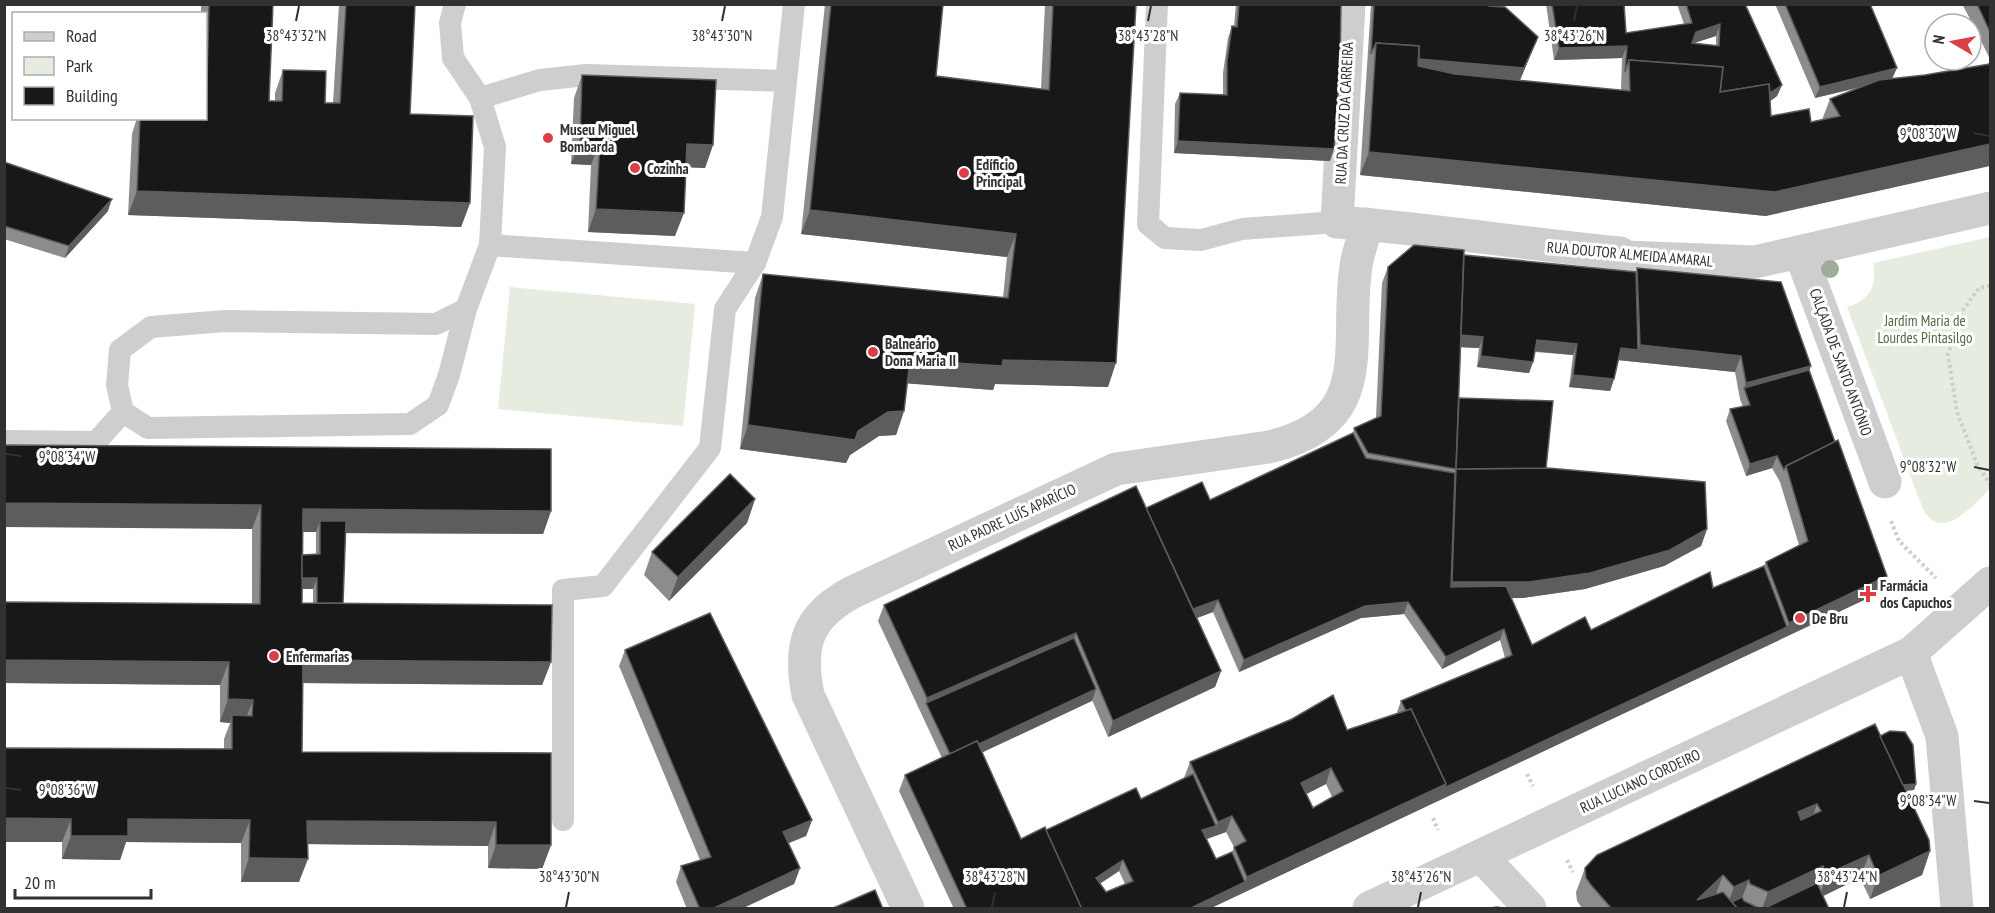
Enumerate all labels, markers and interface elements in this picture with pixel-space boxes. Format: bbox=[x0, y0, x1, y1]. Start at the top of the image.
legend bbox=[12, 12, 207, 120]
north arrow bbox=[1923, 12, 1983, 72]
text: Road bbox=[66, 24, 97, 47]
text: 38°43'32"N bbox=[266, 26, 326, 45]
text: 38°43'30"N bbox=[692, 26, 752, 45]
text: 38°43'28"N bbox=[1118, 26, 1178, 45]
text: 38°43'26"N bbox=[1544, 26, 1604, 45]
text: N bbox=[1928, 33, 1949, 45]
street label: RUA DA CRUZ DA CARREIRA bbox=[1331, 40, 1357, 185]
text: Park bbox=[66, 54, 93, 77]
text: Building bbox=[66, 84, 118, 107]
place label: Museu Miguel Bombarda bbox=[560, 120, 635, 156]
text: 9°08'30"W bbox=[1900, 124, 1956, 143]
marker: Museu Miguel Bombarda bbox=[541, 131, 555, 145]
place label: Edíficio Principal bbox=[976, 155, 1023, 191]
place label: Cozinha bbox=[647, 159, 689, 178]
marker: Cozinha bbox=[628, 161, 642, 175]
marker: Edíficio Principal bbox=[957, 166, 971, 180]
street label: RUA DOUTOR ALMEIDA AMARAL bbox=[1546, 237, 1715, 271]
street label: CALÇADA DE SANTO ANTÓNIO bbox=[1805, 286, 1877, 438]
park label: Jardim Maria de Lourdes Pintasilgo bbox=[1877, 311, 1973, 347]
place label: Balneário Dona Maria II bbox=[885, 334, 956, 370]
marker: Balneário Dona Maria II bbox=[866, 345, 880, 359]
text: 9°08'34"W bbox=[39, 447, 95, 466]
text: 9°08'32"W bbox=[1900, 457, 1956, 476]
street label: RUA PADRE LUÍS APARÍCIO bbox=[945, 479, 1079, 555]
place label: Farmácia dos Capuchos bbox=[1880, 576, 1952, 612]
marker: Farmácia dos Capuchos bbox=[1861, 587, 1875, 601]
place label: De Bru bbox=[1812, 609, 1848, 628]
marker: De Bru bbox=[1793, 611, 1807, 625]
place label: Enfermarias bbox=[286, 647, 349, 666]
marker: Enfermarias bbox=[267, 649, 281, 663]
street label: RUA LUCIANO CORDEIRO bbox=[1577, 745, 1703, 817]
text: 9°08'36"W bbox=[39, 780, 95, 799]
text: 9°08'34"W bbox=[1900, 791, 1956, 810]
scale bar bbox=[15, 862, 152, 900]
text: 38°43'30"N bbox=[539, 867, 599, 886]
text: 38°43'28"N bbox=[965, 867, 1025, 886]
text: 38°43'26"N bbox=[1391, 867, 1451, 886]
text: 38°43'24"N bbox=[1817, 867, 1877, 886]
text: 20 m bbox=[24, 871, 56, 894]

